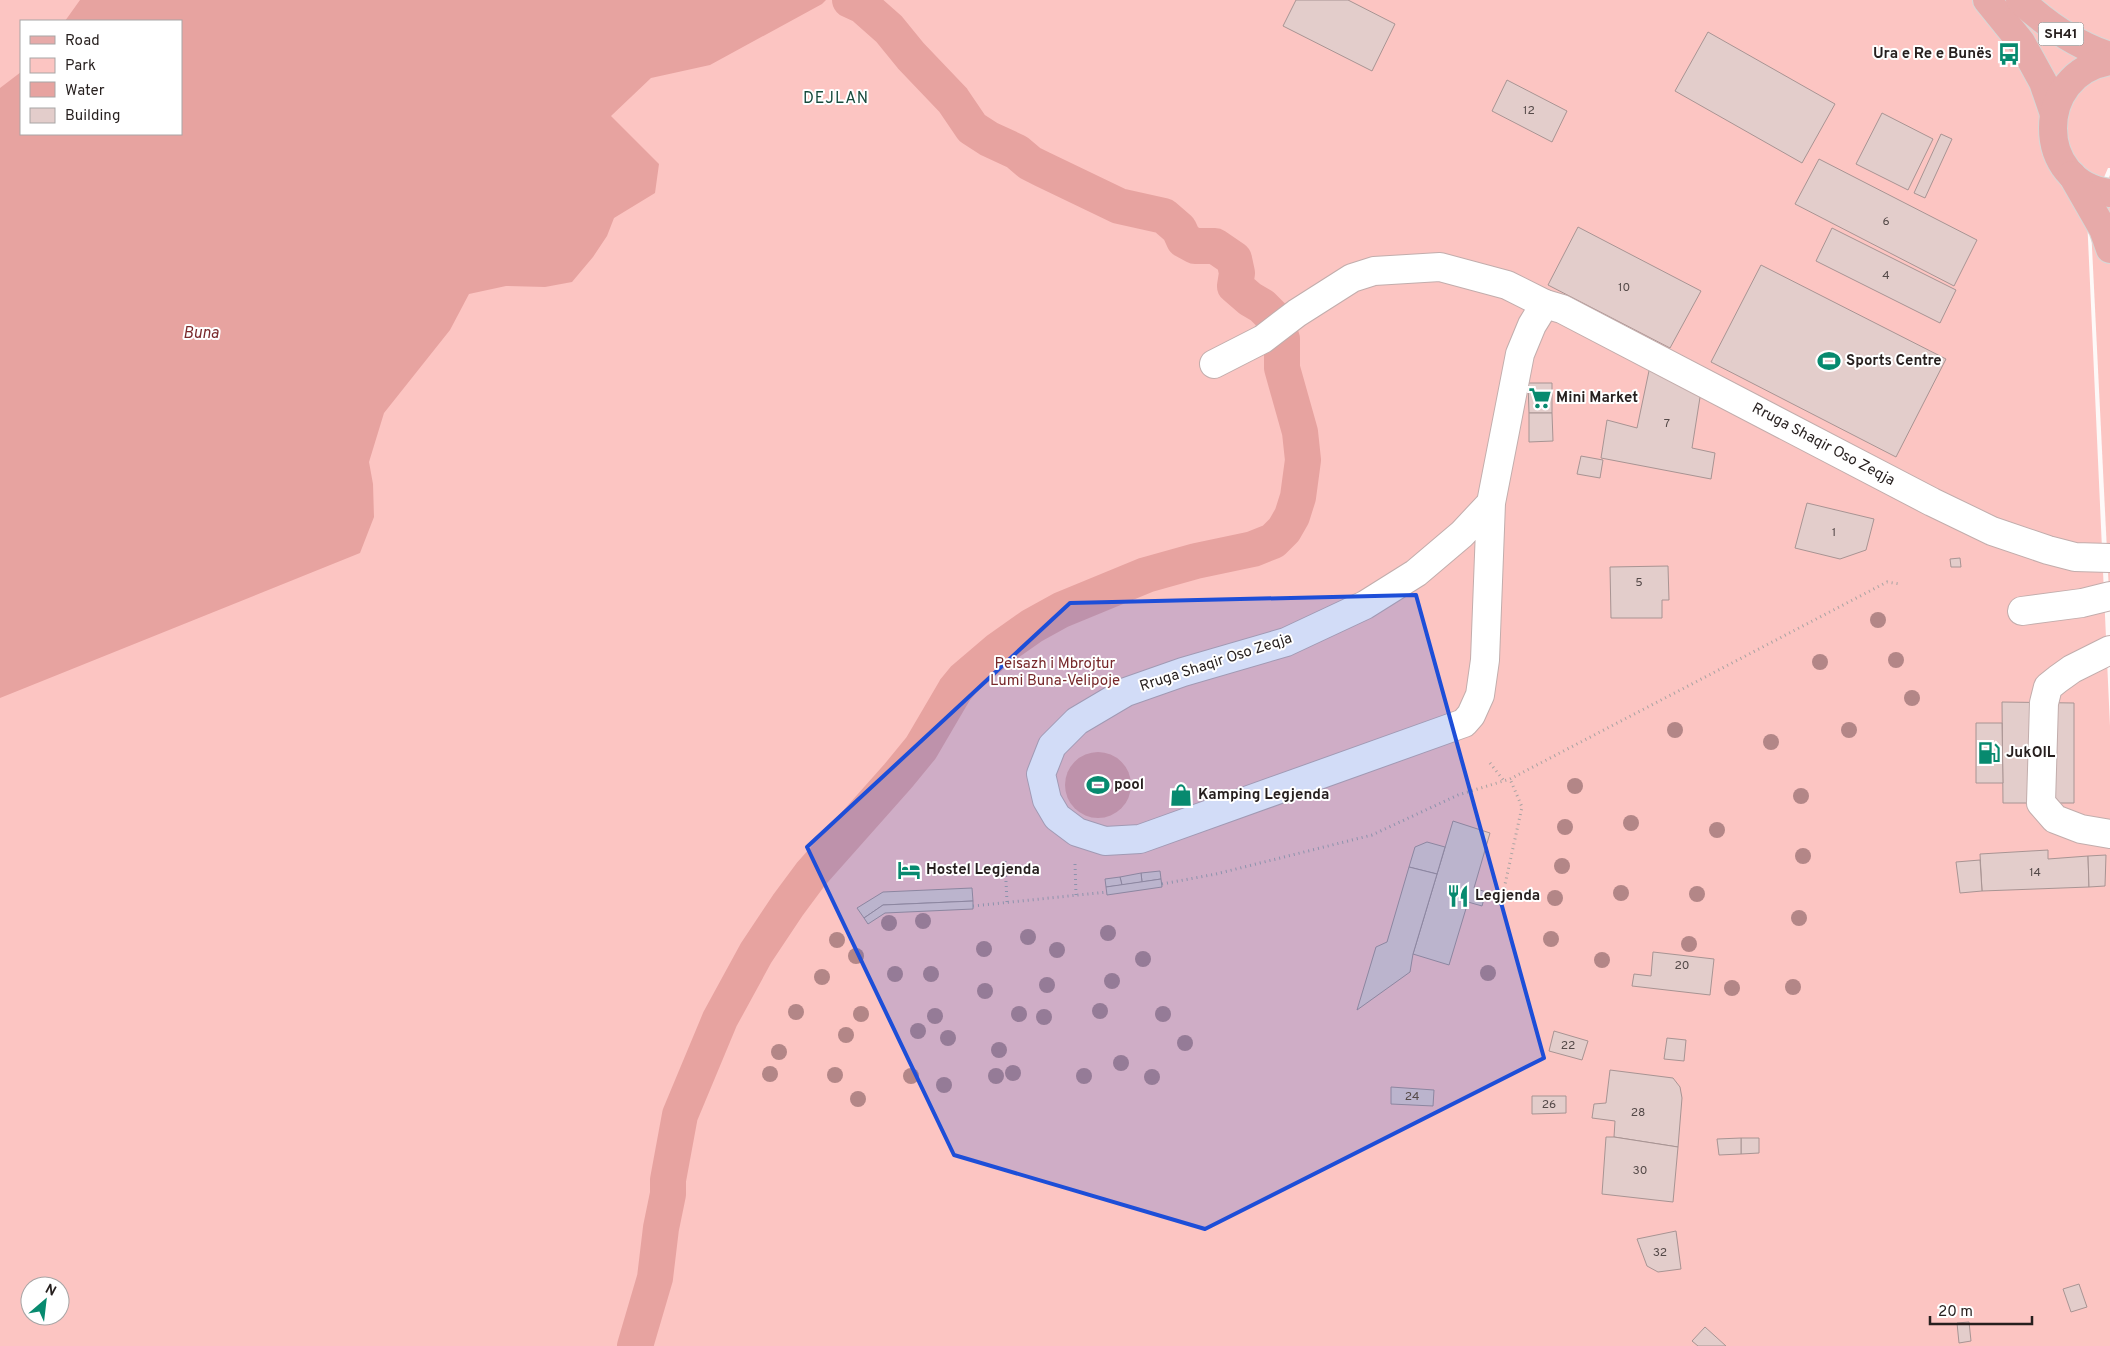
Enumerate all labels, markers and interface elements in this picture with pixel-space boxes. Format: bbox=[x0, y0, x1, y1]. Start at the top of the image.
legend bbox=[20, 20, 182, 135]
road number: SH41 bbox=[2038, 22, 2084, 46]
text: Road bbox=[65, 32, 100, 51]
bus stop icon: Ura e Re e Bunës bbox=[1996, 41, 2022, 67]
place label: Ura e Re e Bunës bbox=[1873, 45, 1992, 64]
text: Park bbox=[65, 57, 96, 76]
text: Water bbox=[65, 82, 105, 101]
district label: DEJLAN bbox=[803, 89, 869, 109]
house number: 12 bbox=[1523, 103, 1535, 119]
text: Building bbox=[65, 107, 120, 126]
house number: 6 bbox=[1882, 214, 1890, 230]
house number: 4 bbox=[1882, 268, 1890, 284]
house number: 10 bbox=[1618, 280, 1630, 296]
water label: Buna bbox=[183, 324, 220, 344]
sports icon: Sports Centre bbox=[1816, 348, 1842, 374]
place label: Sports Centre bbox=[1846, 352, 1942, 371]
supermarket icon: Mini Market bbox=[1527, 385, 1553, 411]
place label: Mini Market bbox=[1556, 389, 1638, 408]
street label: Rruga Shaqir Oso Zeqja bbox=[1748, 399, 1898, 491]
house number: 7 bbox=[1664, 416, 1670, 432]
house number: 1 bbox=[1832, 525, 1836, 541]
house number: 5 bbox=[1635, 575, 1643, 591]
street label: Rruga Shaqir Oso Zeqja bbox=[1137, 629, 1295, 697]
park label: Peisazh i Mbrojtur Lumi Buna-Velipoje bbox=[990, 655, 1120, 691]
fuel station icon: JukOIL bbox=[1976, 740, 2002, 766]
place label: JukOIL bbox=[2006, 744, 2056, 763]
sports icon: pool bbox=[1085, 772, 1111, 798]
place label: pool bbox=[1114, 776, 1144, 795]
shop icon: Kamping Legjenda bbox=[1168, 782, 1194, 808]
place label: Kamping Legjenda bbox=[1198, 786, 1329, 805]
hotel icon: Hostel Legjenda bbox=[896, 857, 922, 883]
place label: Hostel Legjenda bbox=[926, 861, 1040, 880]
house number: 14 bbox=[2029, 865, 2041, 881]
restaurant icon: Legjenda bbox=[1445, 883, 1471, 909]
place label: Legjenda bbox=[1475, 887, 1540, 906]
house number: 20 bbox=[1674, 958, 1690, 974]
house number: 22 bbox=[1561, 1038, 1575, 1054]
house number: 24 bbox=[1405, 1089, 1419, 1105]
house number: 26 bbox=[1542, 1097, 1556, 1113]
house number: 28 bbox=[1631, 1105, 1645, 1121]
house number: 30 bbox=[1633, 1163, 1647, 1179]
house number: 32 bbox=[1653, 1245, 1667, 1261]
north arrow bbox=[20, 1276, 70, 1326]
text: N bbox=[42, 1281, 59, 1301]
scale bar bbox=[1930, 1294, 2032, 1326]
text: 20 m bbox=[1938, 1303, 1973, 1322]

